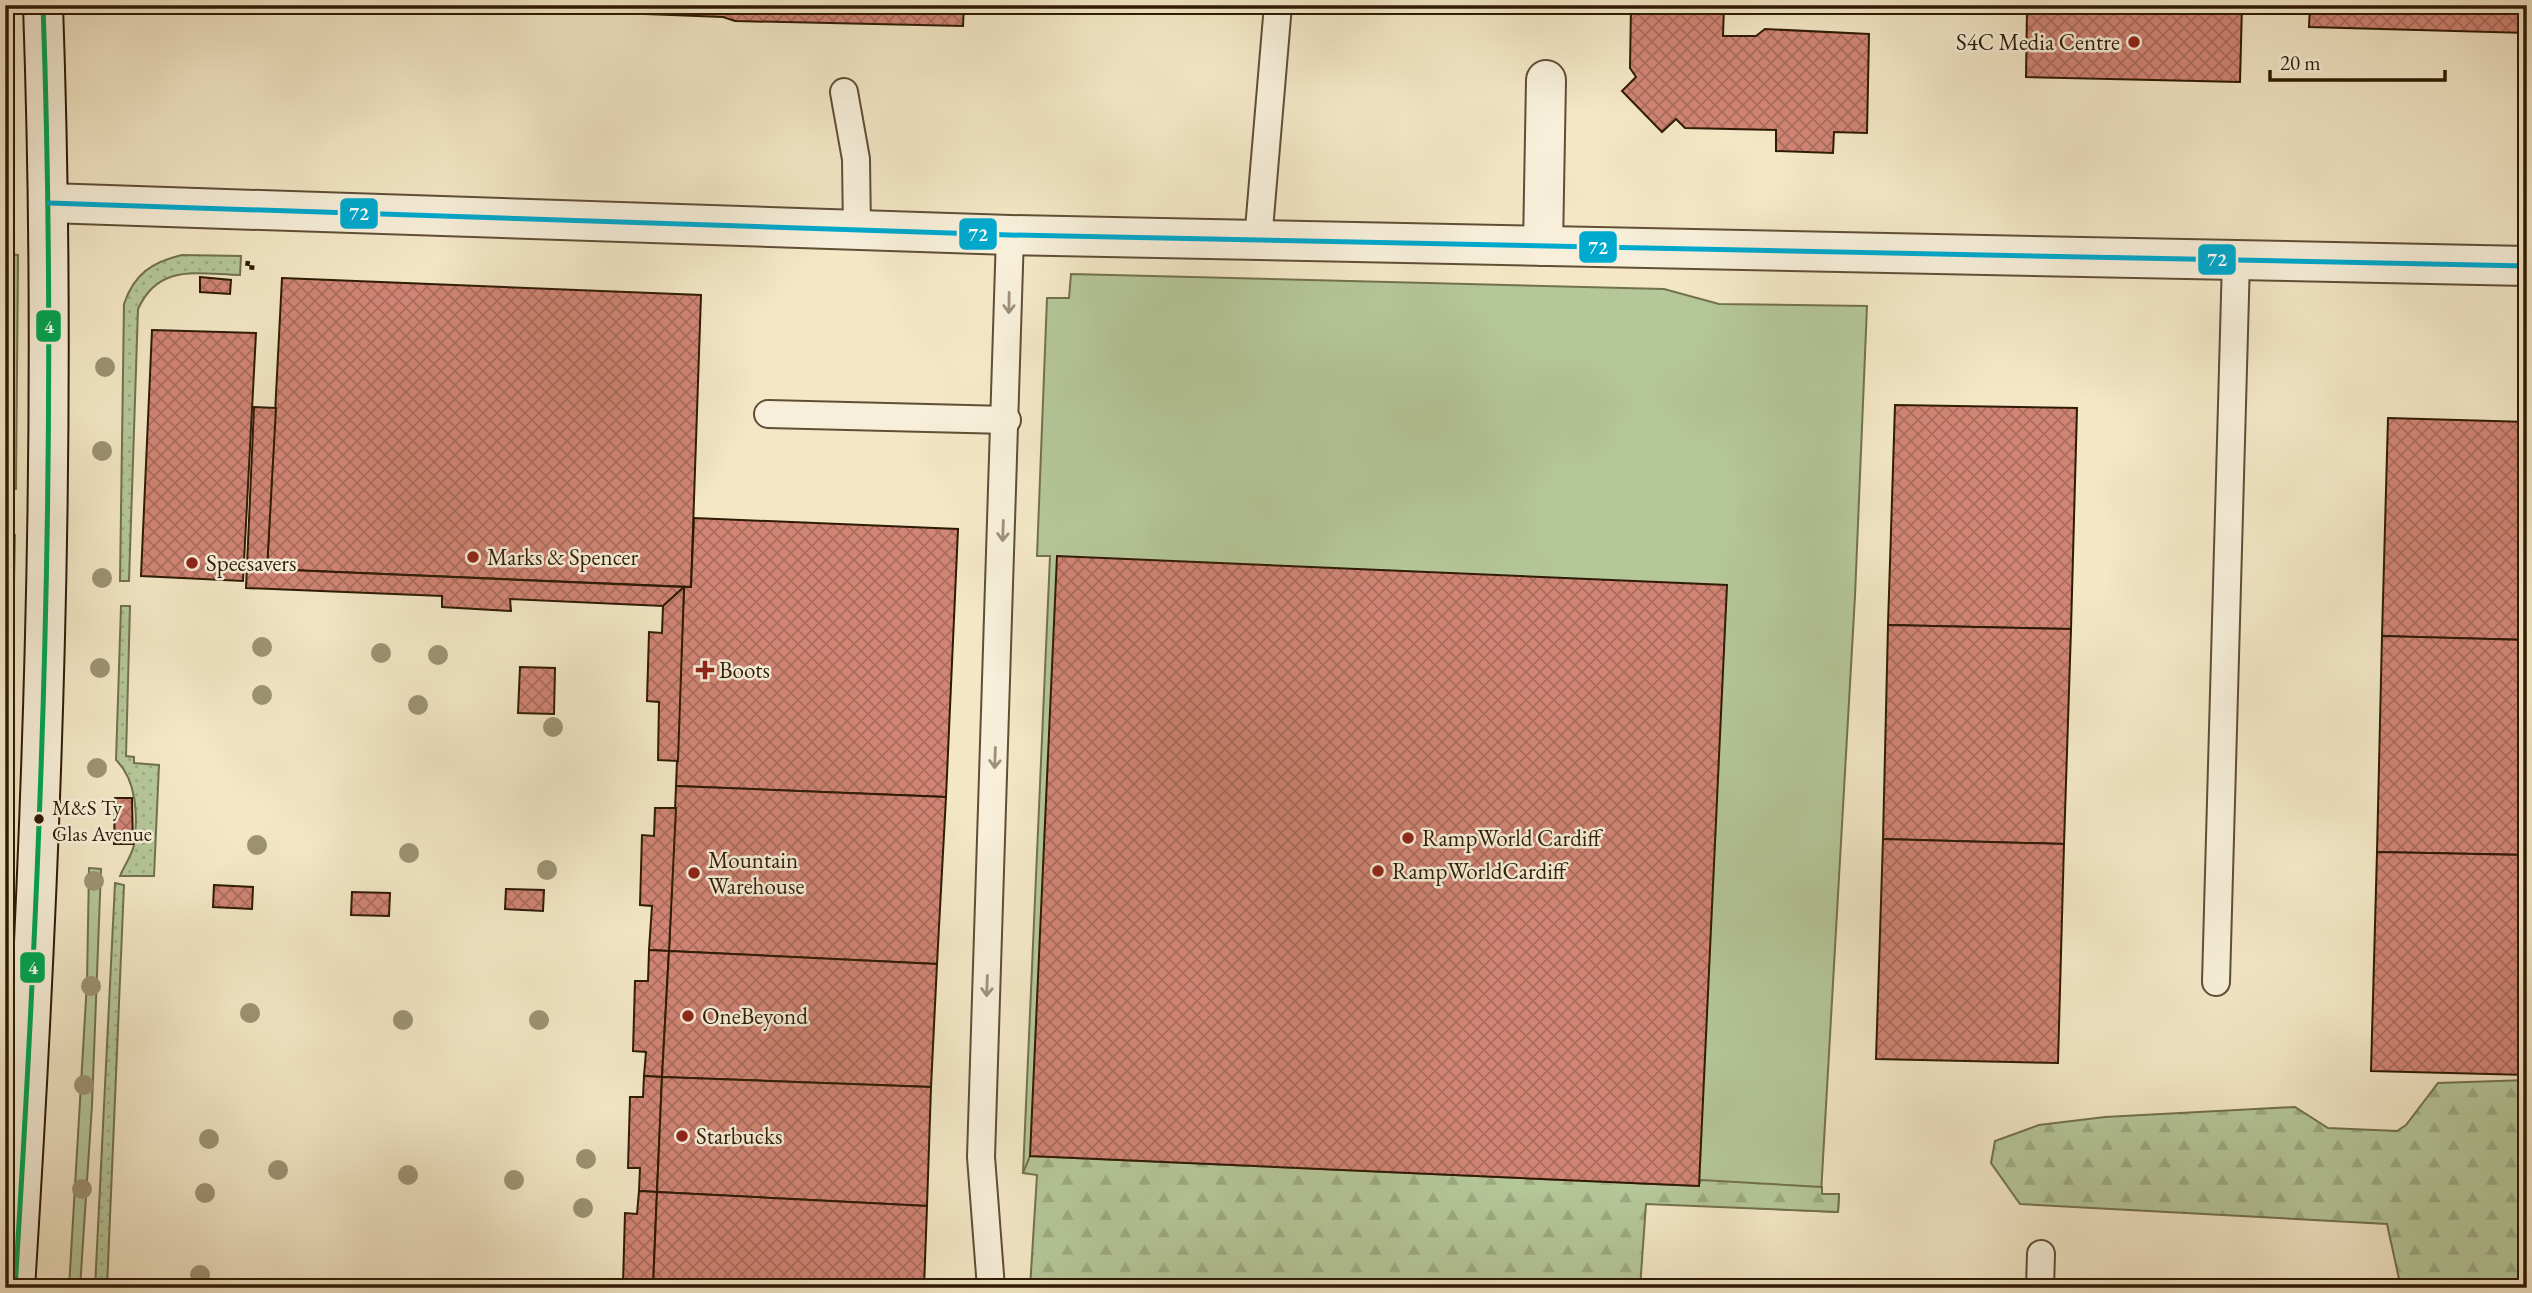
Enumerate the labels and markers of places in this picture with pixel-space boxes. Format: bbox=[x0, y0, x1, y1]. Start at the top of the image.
place label: S4C Media Centre bbox=[1956, 27, 2120, 57]
marker: S4C Media Centre bbox=[2126, 34, 2142, 50]
place label: Marks & Spencer bbox=[487, 542, 639, 572]
place label: Specsavers bbox=[206, 548, 296, 578]
marker: Marks & Spencer bbox=[465, 549, 481, 565]
marker: Specsavers bbox=[184, 555, 200, 571]
place label: Boots bbox=[719, 655, 770, 685]
marker: Boots bbox=[697, 662, 713, 678]
place label: M&S Ty Glas Avenue bbox=[52, 794, 152, 847]
marker: M&S Ty Glas Avenue bbox=[32, 812, 46, 826]
place label: RampWorld Cardiff bbox=[1422, 823, 1603, 853]
marker: RampWorld Cardiff bbox=[1400, 830, 1416, 846]
place label: Mountain Warehouse bbox=[708, 845, 804, 901]
place label: RampWorldCardiff bbox=[1392, 856, 1569, 886]
marker: RampWorldCardiff bbox=[1370, 863, 1386, 879]
marker: Mountain Warehouse bbox=[686, 865, 702, 881]
place label: OneBeyond bbox=[702, 1001, 808, 1031]
marker: OneBeyond bbox=[680, 1008, 696, 1024]
place label: Starbucks bbox=[696, 1121, 782, 1151]
marker: Starbucks bbox=[674, 1128, 690, 1144]

